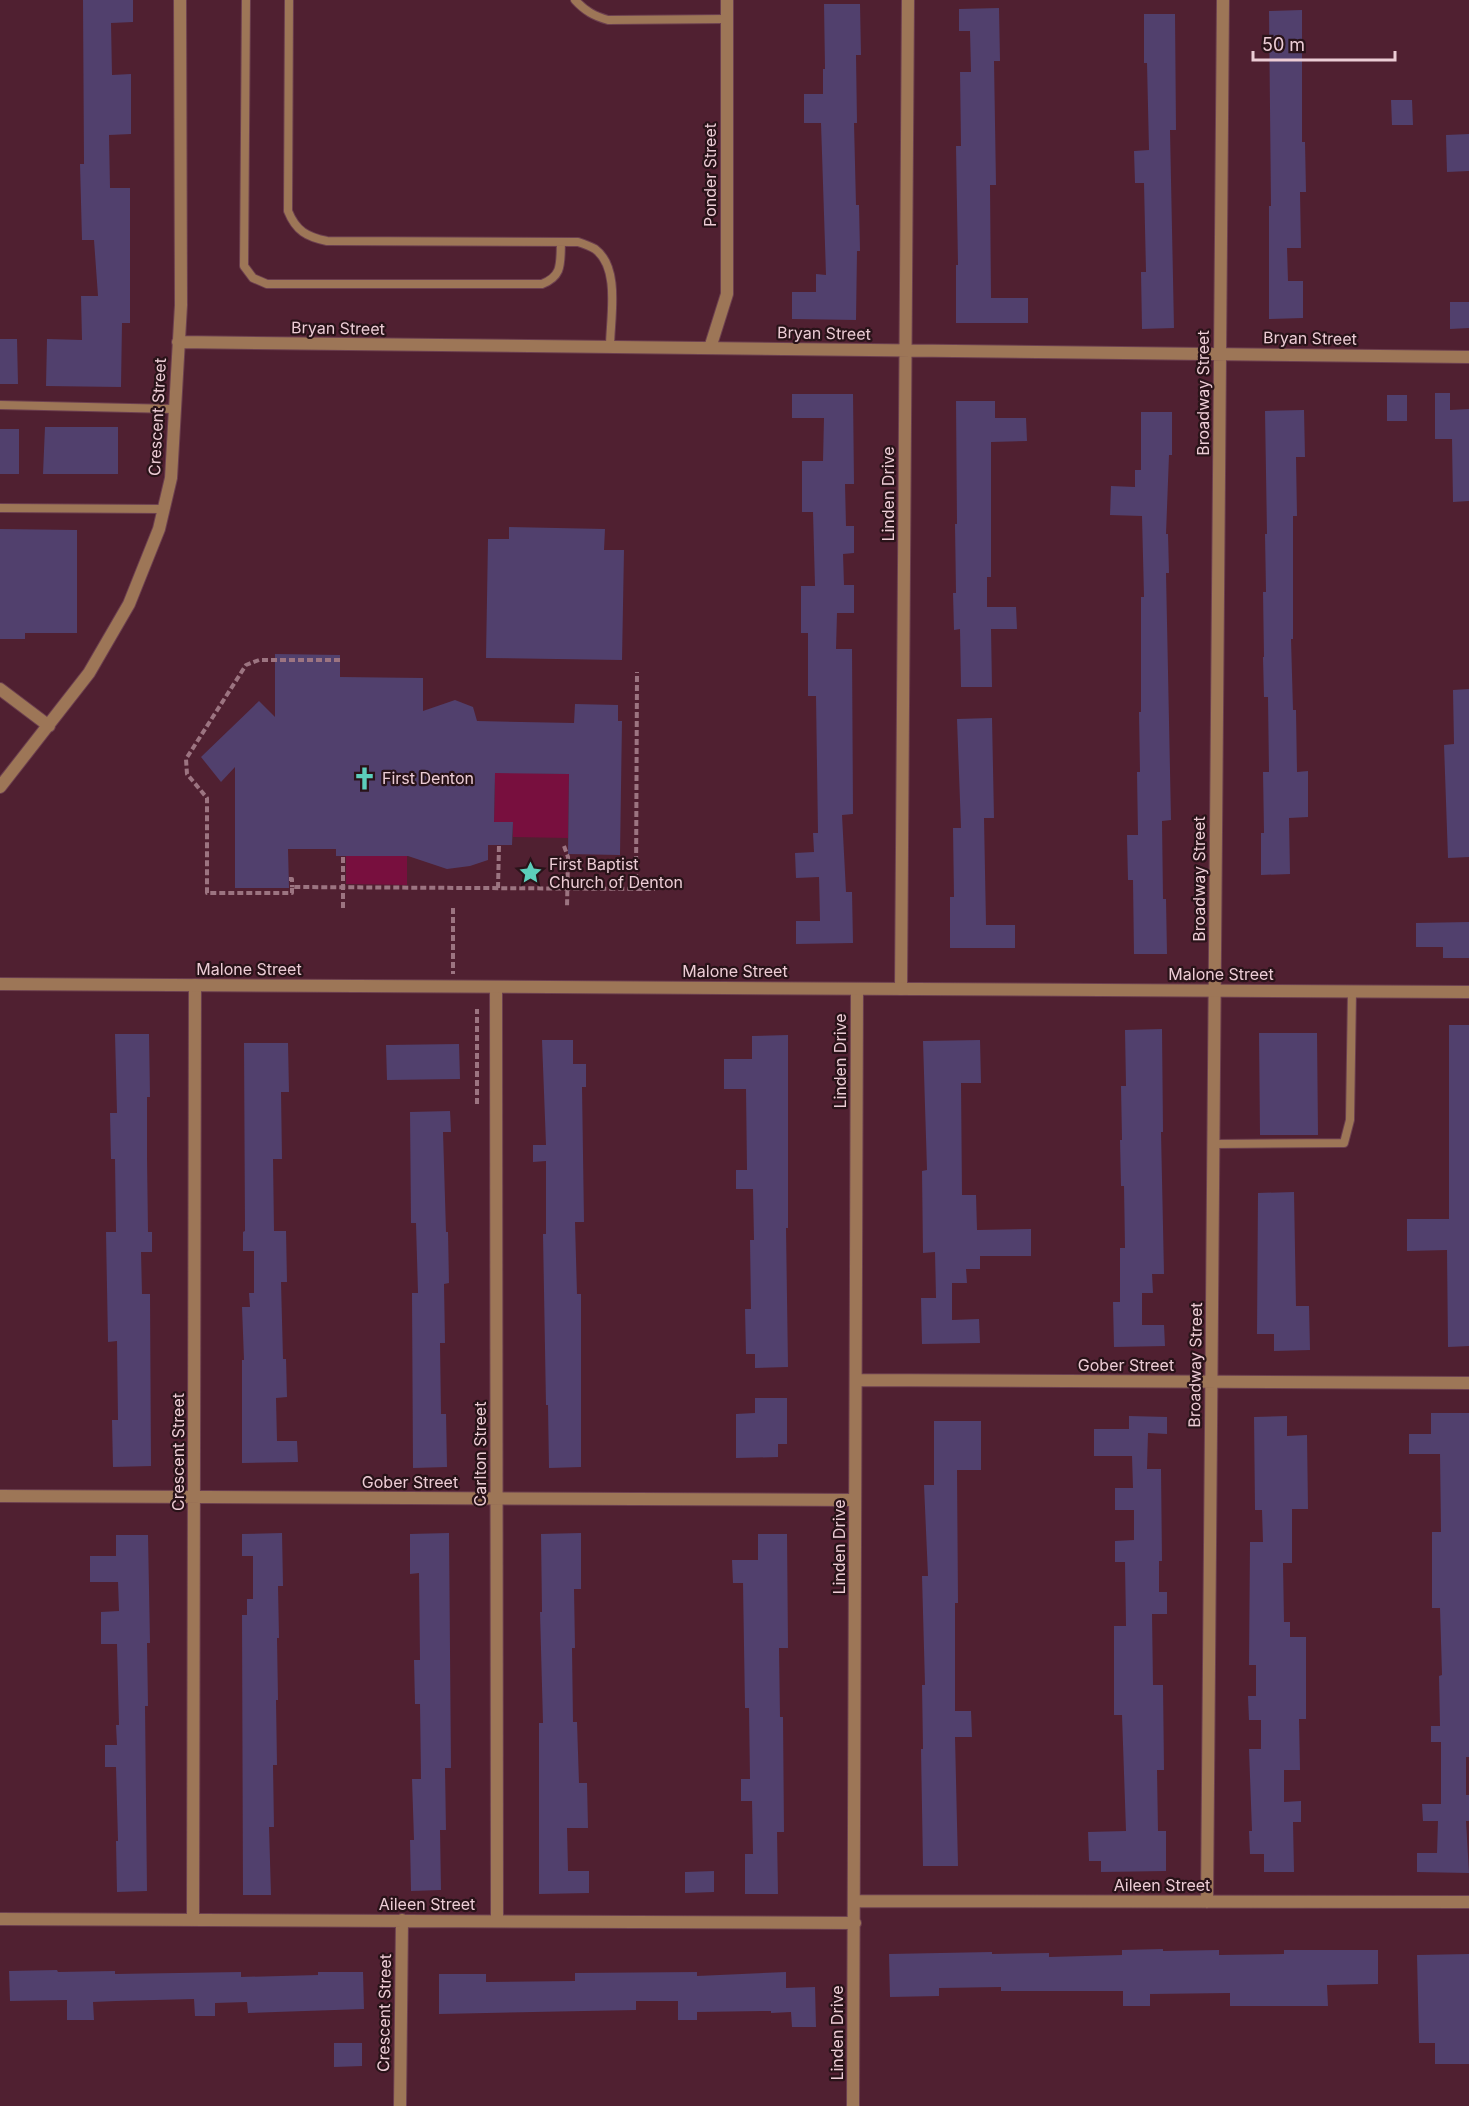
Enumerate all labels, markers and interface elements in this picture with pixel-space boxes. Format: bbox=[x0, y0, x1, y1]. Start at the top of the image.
scale bar bbox=[1253, 24, 1396, 62]
text: 50 m bbox=[1262, 34, 1305, 55]
street label: Ponder Street bbox=[700, 123, 720, 227]
street label: Bryan Street bbox=[291, 317, 385, 339]
street label: Bryan Street bbox=[777, 322, 871, 344]
street label: Bryan Street bbox=[1263, 327, 1357, 349]
street label: Broadway Street bbox=[1193, 330, 1213, 456]
street label: Crescent Street bbox=[144, 358, 170, 476]
street label: Linden Drive bbox=[878, 446, 898, 542]
church icon: First Denton bbox=[351, 765, 377, 791]
place label: First Denton bbox=[382, 768, 474, 788]
street label: Broadway Street bbox=[1189, 816, 1209, 942]
place label: First Baptist Church of Denton bbox=[549, 854, 683, 892]
place icon: First Baptist Church of Denton bbox=[518, 860, 544, 886]
street label: Malone Street bbox=[196, 959, 302, 979]
street label: Malone Street bbox=[682, 961, 788, 981]
street label: Malone Street bbox=[1168, 964, 1274, 984]
street label: Linden Drive bbox=[830, 1013, 850, 1109]
street label: Broadway Street bbox=[1184, 1302, 1206, 1428]
street label: Gober Street bbox=[1078, 1355, 1174, 1375]
street label: Crescent Street bbox=[168, 1393, 188, 1511]
street label: Carlton Street bbox=[470, 1402, 490, 1506]
street label: Gober Street bbox=[362, 1472, 458, 1492]
street label: Linden Drive bbox=[829, 1499, 849, 1595]
street label: Aileen Street bbox=[1114, 1875, 1210, 1895]
street label: Aileen Street bbox=[379, 1894, 475, 1914]
street label: Crescent Street bbox=[373, 1954, 395, 2072]
street label: Linden Drive bbox=[827, 1985, 847, 2081]

